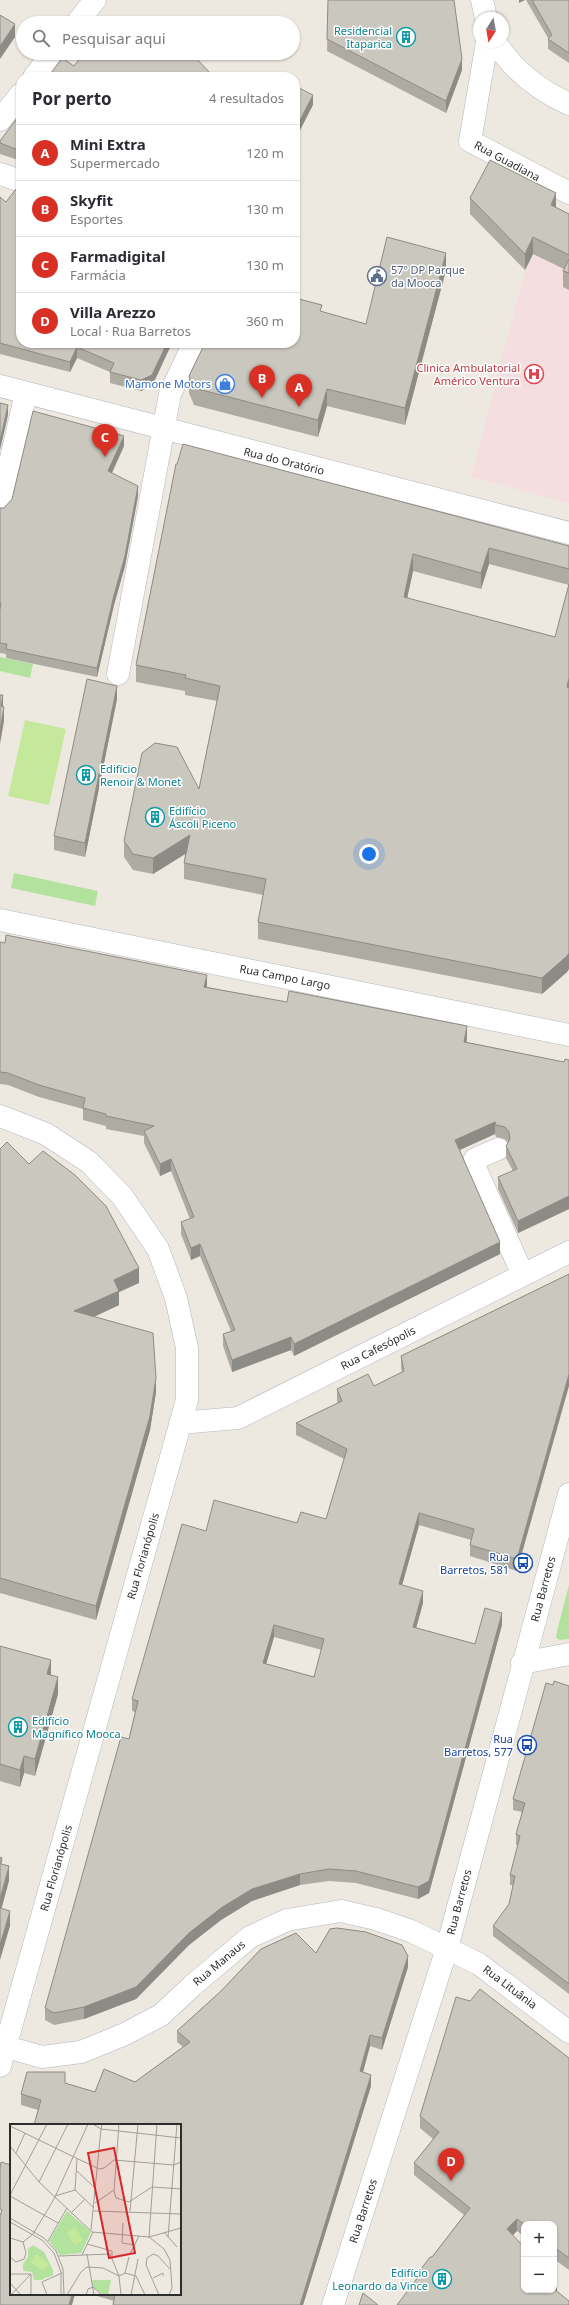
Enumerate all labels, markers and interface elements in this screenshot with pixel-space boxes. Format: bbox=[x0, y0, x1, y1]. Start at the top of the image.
north arrow bbox=[473, 12, 509, 48]
search box bbox=[16, 16, 300, 60]
place label: Residencial Itaparica bbox=[334, 23, 392, 51]
building icon: Residencial Itaparica bbox=[395, 26, 417, 48]
icon: search bbox=[30, 27, 52, 49]
text: Pesquisar aqui bbox=[62, 28, 166, 48]
text: Por perto bbox=[32, 87, 112, 110]
text: 4 resultados bbox=[209, 89, 284, 107]
text: Mini Extra bbox=[70, 134, 146, 154]
street label: Rua Guadiana bbox=[472, 137, 543, 184]
text: A bbox=[41, 144, 50, 162]
text: 120 m bbox=[246, 144, 284, 162]
text: Supermercado bbox=[70, 154, 160, 172]
text: Skyfit bbox=[70, 190, 113, 210]
text: B bbox=[41, 200, 49, 218]
text: 130 m bbox=[246, 200, 284, 218]
text: Esportes bbox=[70, 210, 123, 228]
text: Farmadigital bbox=[70, 246, 165, 266]
text: C bbox=[41, 256, 49, 274]
text: 130 m bbox=[246, 256, 284, 274]
place label: 57º DP Parque da Mooca bbox=[391, 262, 465, 290]
public building icon: 57º DP Parque da Mooca bbox=[366, 265, 388, 287]
text: Farmácia bbox=[70, 266, 126, 284]
text: Villa Arezzo bbox=[70, 302, 156, 322]
text: D bbox=[40, 312, 50, 330]
text: 360 m bbox=[246, 312, 284, 330]
text: Local · Rua Barretos bbox=[70, 322, 191, 340]
place label: Clinica Ambulatorial Américo Ventura bbox=[417, 360, 520, 388]
hospital icon: Clinica Ambulatorial Américo Ventura bbox=[523, 363, 545, 385]
pin: B bbox=[249, 365, 275, 398]
shop icon: Mamone Motors bbox=[214, 373, 236, 395]
pin: A bbox=[286, 374, 312, 407]
place label: Mamone Motors bbox=[125, 376, 211, 391]
pin: C bbox=[92, 424, 118, 457]
street label: Rua do Oratório bbox=[242, 443, 326, 478]
place label: Edifício Renoir & Monet bbox=[100, 761, 181, 789]
building icon: Edifício Renoir & Monet bbox=[75, 764, 97, 786]
place label: Edifício Áscoli Piceno bbox=[169, 803, 237, 831]
building icon: Edifício Áscoli Piceno bbox=[144, 806, 166, 828]
your location bbox=[359, 844, 379, 864]
street label: Rua Campo Largo bbox=[238, 960, 332, 993]
street label: Rua Cafesópolis bbox=[338, 1322, 418, 1373]
street label: Rua Florianópolis bbox=[123, 1511, 162, 1601]
place label: Rua Barretos, 581 bbox=[440, 1549, 509, 1577]
bus stop icon: Rua Barretos, 581 bbox=[512, 1552, 534, 1574]
street label: Rua Barretos bbox=[527, 1555, 558, 1623]
place label: Edifício Magnífico Mooca bbox=[32, 1713, 121, 1741]
building icon: Edifício Magnífico Mooca bbox=[7, 1716, 29, 1738]
place label: Rua Barretos, 577 bbox=[444, 1731, 513, 1759]
bus stop icon: Rua Barretos, 577 bbox=[516, 1734, 538, 1756]
street label: Rua Florianópolis bbox=[36, 1823, 75, 1913]
street label: Rua Barretos bbox=[443, 1868, 474, 1936]
street label: Rua Manaus bbox=[189, 1936, 248, 1989]
street label: Rua Lituânia bbox=[480, 1961, 540, 2012]
inset map bbox=[10, 2124, 181, 2295]
pin: D bbox=[438, 2148, 464, 2181]
street label: Rua Barretos bbox=[345, 2177, 380, 2245]
map controls bbox=[521, 2221, 557, 2293]
button: + bbox=[521, 2221, 557, 2257]
button: − bbox=[521, 2257, 557, 2293]
place label: Edifício Leonardo da Vince bbox=[332, 2265, 428, 2293]
building icon: Edifício Leonardo da Vince bbox=[431, 2268, 453, 2290]

